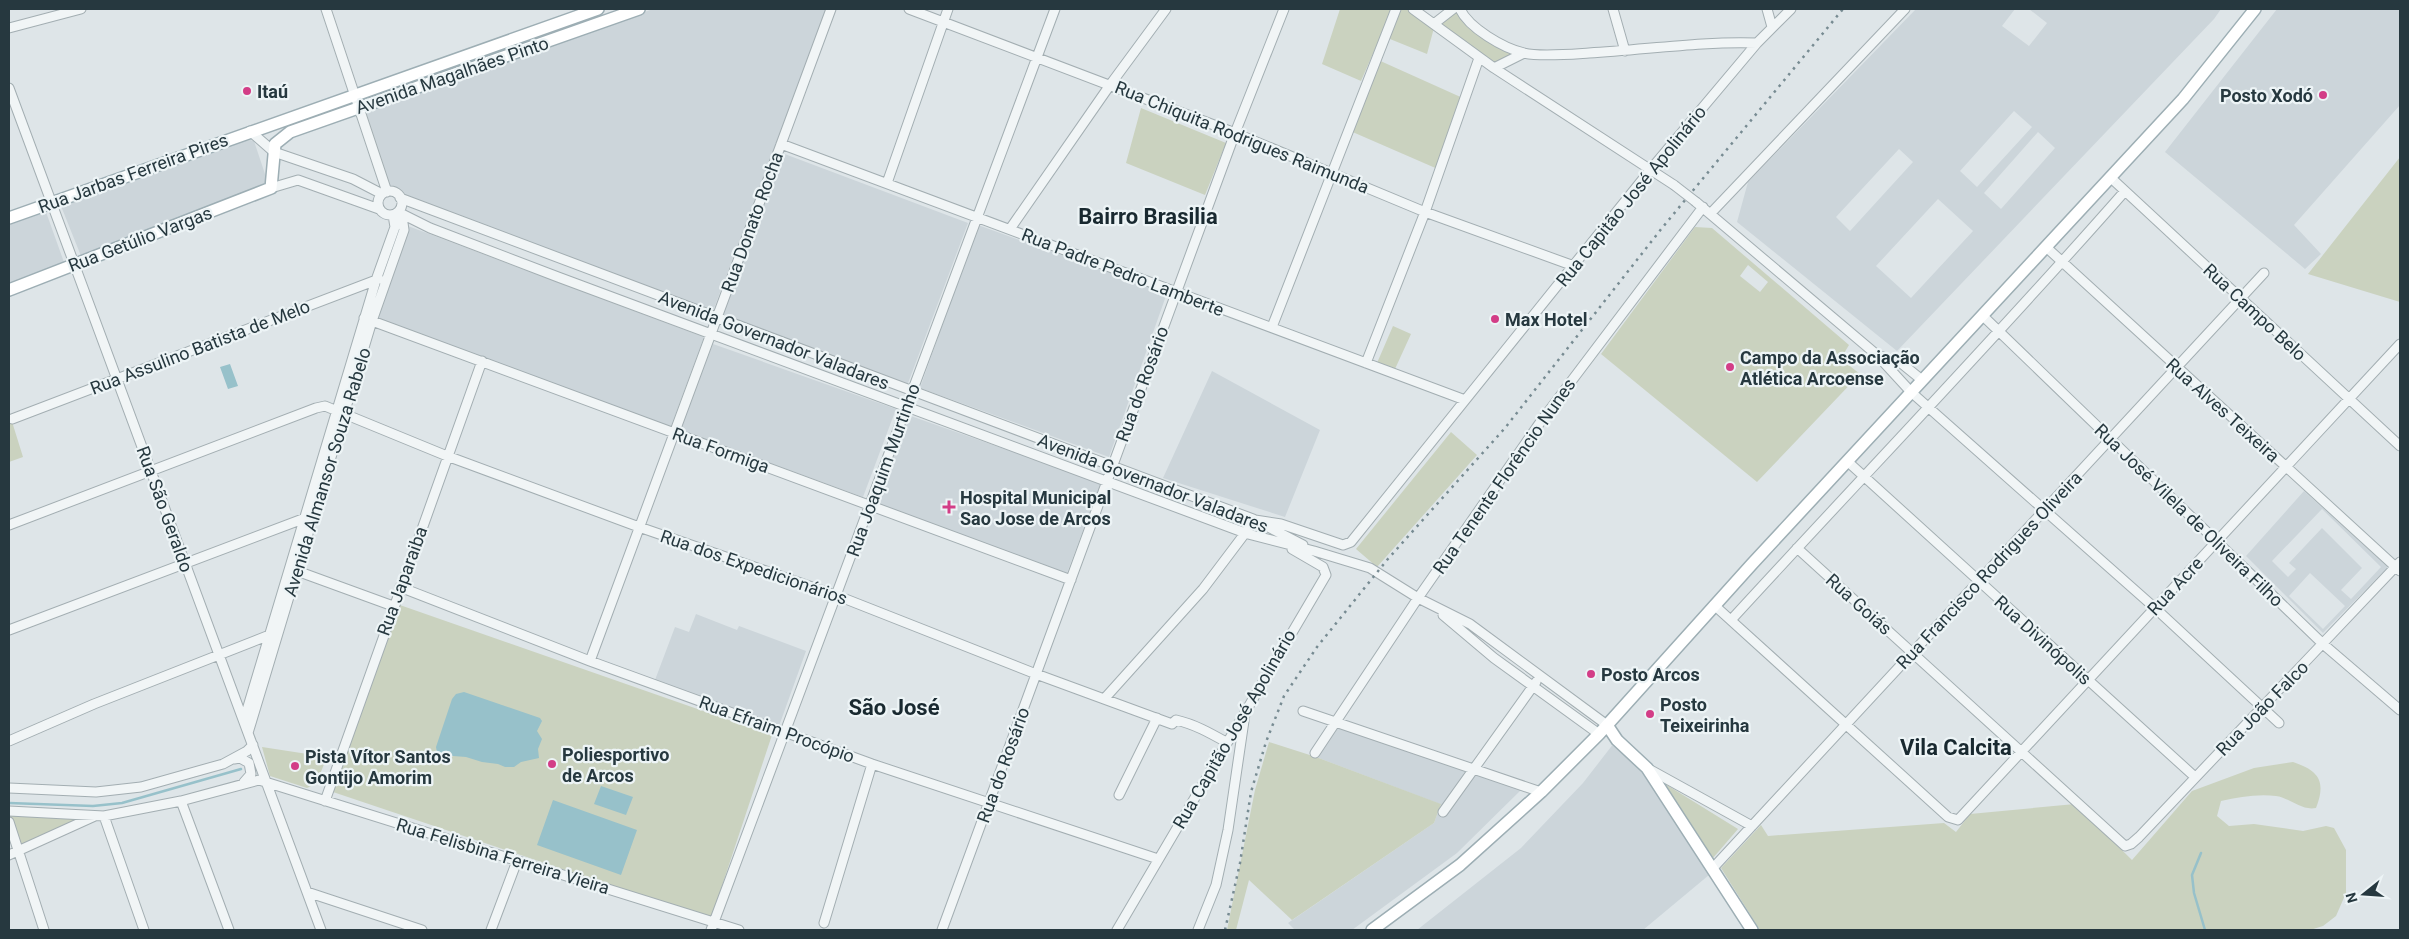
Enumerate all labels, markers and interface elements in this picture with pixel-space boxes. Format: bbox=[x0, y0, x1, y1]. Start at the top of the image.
street label: Avenida Magalhães Pinto bbox=[353, 32, 551, 118]
street label: Rua Chiquita Rodrigues Raimunda bbox=[1112, 76, 1372, 198]
place label: Itaú bbox=[257, 81, 288, 102]
marker: Itaú bbox=[241, 85, 253, 97]
place label: Posto Xodó bbox=[2220, 85, 2313, 106]
marker: Posto Xodó bbox=[2317, 89, 2329, 101]
street label: Rua Capitão José Apolinário bbox=[1552, 101, 1710, 291]
street label: Rua Jarbas Ferreira Pires bbox=[35, 129, 231, 217]
street label: Rua Donato Rocha bbox=[717, 149, 787, 295]
street label: Rua Getúlio Vargas bbox=[65, 202, 215, 276]
district label: Bairro Brasilia bbox=[1078, 204, 1218, 229]
street label: Rua Padre Pedro Lamberte bbox=[1019, 224, 1227, 320]
street label: Rua Campo Belo bbox=[2199, 259, 2311, 365]
street label: Avenida Governador Valadares bbox=[656, 286, 892, 394]
street label: Rua Assulino Batista de Melo bbox=[87, 295, 313, 399]
place label: Max Hotel bbox=[1505, 309, 1587, 330]
marker: Max Hotel bbox=[1489, 313, 1501, 325]
street label: Rua do Rosário bbox=[1111, 323, 1173, 445]
street label: Avenida Almansor Souza Rabelo bbox=[279, 345, 375, 599]
place label: Campo da Associação Atlética Arcoense bbox=[1740, 347, 1920, 389]
street label: Rua Alves Teixeira bbox=[2162, 354, 2284, 466]
marker: Campo da Associação Atlética Arcoense bbox=[1724, 361, 1736, 373]
street label: Rua Tenente Florêncio Nunes bbox=[1428, 374, 1580, 578]
street label: Rua Joaquim Murtinho bbox=[842, 381, 924, 559]
street label: Rua José Vilela de Oliveira Filho bbox=[2090, 419, 2288, 611]
street label: Rua Formiga bbox=[670, 423, 772, 477]
street label: Avenida Governador Valadares bbox=[1035, 429, 1271, 537]
street label: Rua São Geraldo bbox=[132, 443, 198, 575]
street label: Rua Francisco Rodrigues Oliveira bbox=[1892, 467, 2086, 673]
place label: Hospital Municipal Sao Jose de Arcos bbox=[960, 487, 1111, 529]
marker: Hospital Municipal Sao Jose de Arcos bbox=[942, 500, 956, 514]
street label: Rua Japaraiba bbox=[373, 524, 431, 638]
street label: Rua dos Expedicionários bbox=[658, 525, 850, 609]
street label: Rua Acre bbox=[2143, 553, 2207, 619]
street label: Rua Goiás bbox=[1822, 569, 1896, 639]
street label: Rua Divinópolis bbox=[1990, 591, 2096, 689]
street label: Rua Capitão José Apolinário bbox=[1168, 626, 1300, 832]
street label: Rua João Falco bbox=[2212, 656, 2312, 760]
place label: Posto Arcos bbox=[1601, 664, 1700, 685]
marker: Posto Arcos bbox=[1585, 668, 1597, 680]
street label: Rua Efraim Procópio bbox=[696, 691, 858, 767]
place label: Posto Teixeirinha bbox=[1660, 694, 1750, 736]
district label: São José bbox=[848, 695, 940, 720]
street label: Rua do Rosário bbox=[972, 704, 1034, 826]
marker: Posto Teixeirinha bbox=[1644, 708, 1656, 720]
district label: Vila Calcita bbox=[1900, 735, 2012, 760]
place label: Poliesportivo de Arcos bbox=[562, 744, 669, 786]
place label: Pista Vítor Santos Gontijo Amorim bbox=[305, 746, 451, 788]
marker: Poliesportivo de Arcos bbox=[546, 758, 558, 770]
marker: Pista Vítor Santos Gontijo Amorim bbox=[289, 760, 301, 772]
street label: Rua Felisbina Ferreira Vieira bbox=[394, 814, 612, 898]
north arrow bbox=[2339, 869, 2389, 919]
text: N bbox=[2342, 891, 2361, 905]

